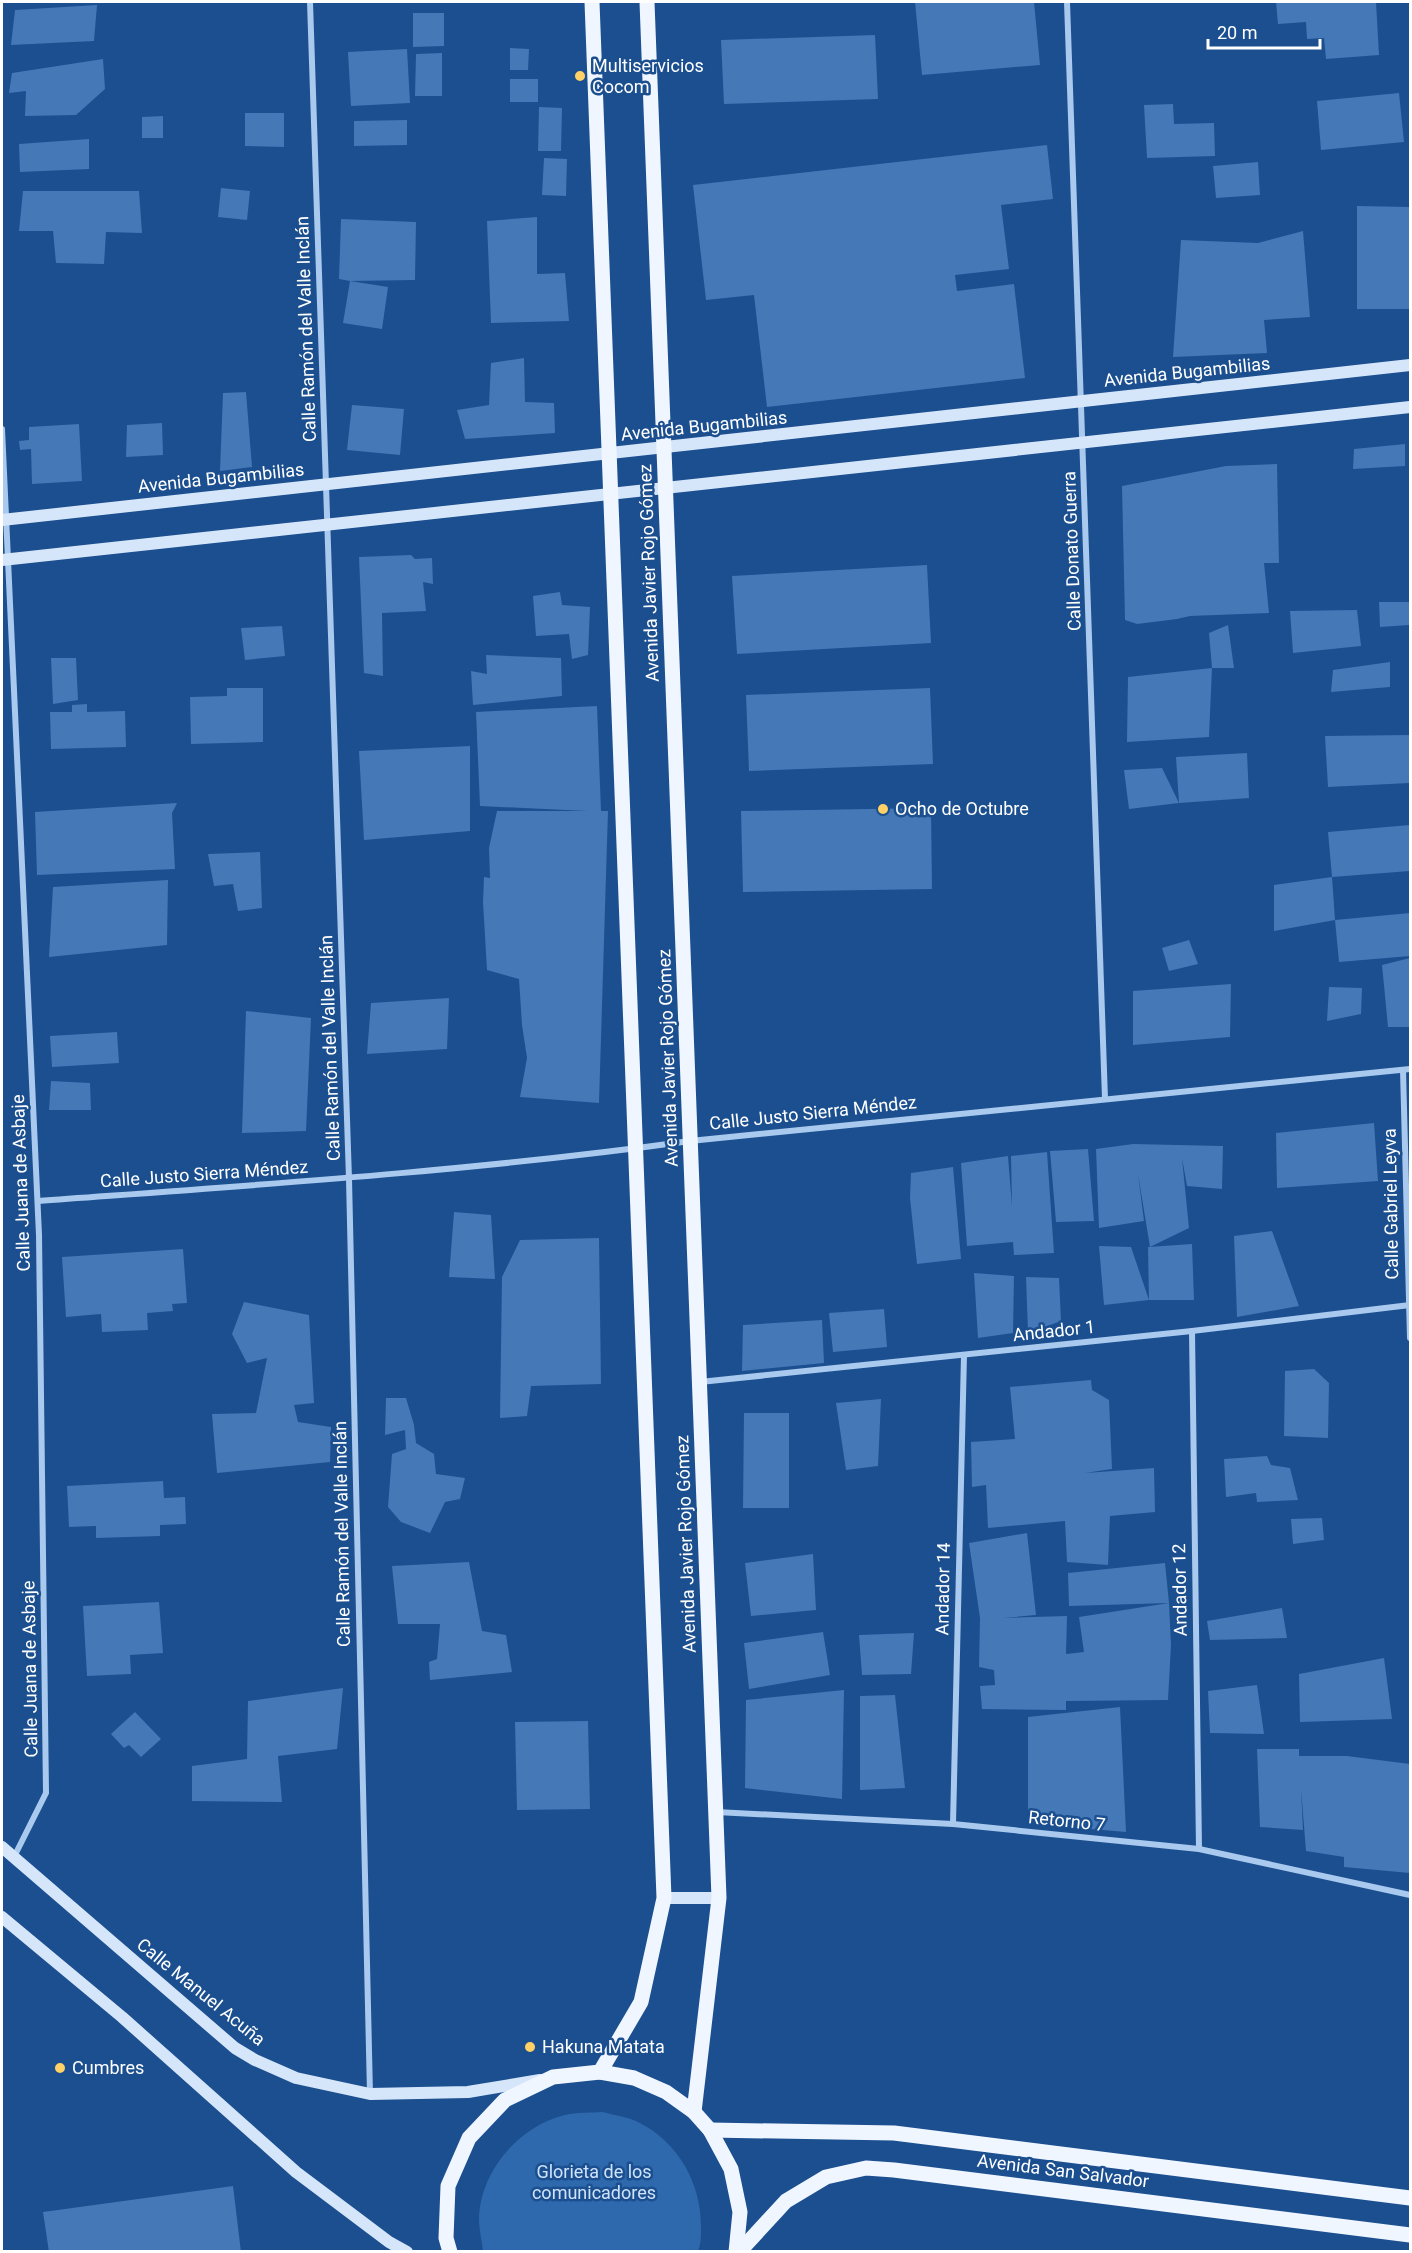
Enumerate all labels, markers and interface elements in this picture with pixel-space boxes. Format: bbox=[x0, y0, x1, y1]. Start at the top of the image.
scale bar bbox=[1208, 12, 1320, 50]
text: 20 m bbox=[1217, 22, 1257, 43]
place label: Multiservicios Cocom bbox=[592, 55, 704, 97]
marker: Multiservicios Cocom bbox=[573, 69, 587, 83]
street label: Calle Ramón del Valle Inclán bbox=[291, 216, 320, 442]
street label: Avenida Bugambilias bbox=[1103, 352, 1271, 391]
street label: Avenida Bugambilias bbox=[620, 406, 788, 445]
street label: Avenida Bugambilias bbox=[137, 458, 305, 497]
street label: Avenida Javier Rojo Gómez bbox=[634, 464, 663, 682]
street label: Calle Donato Guerra bbox=[1058, 471, 1085, 631]
place label: Ocho de Octubre bbox=[895, 798, 1029, 819]
marker: Ocho de Octubre bbox=[876, 802, 890, 816]
street label: Calle Ramón del Valle Inclán bbox=[315, 935, 344, 1161]
street label: Avenida Javier Rojo Gómez bbox=[653, 949, 682, 1167]
street label: Calle Justo Sierra Méndez bbox=[708, 1091, 918, 1134]
street label: Calle Juana de Asbaje bbox=[7, 1094, 34, 1272]
street label: Calle Gabriel Leyva bbox=[1379, 1128, 1402, 1280]
street label: Calle Justo Sierra Méndez bbox=[99, 1156, 309, 1191]
street label: Andador 1 bbox=[1012, 1316, 1096, 1345]
street label: Calle Ramón del Valle Inclán bbox=[329, 1421, 354, 1647]
street label: Avenida Javier Rojo Gómez bbox=[671, 1435, 700, 1653]
street label: Andador 14 bbox=[931, 1542, 954, 1636]
street label: Andador 12 bbox=[1168, 1543, 1191, 1637]
street label: Calle Juana de Asbaje bbox=[17, 1580, 42, 1758]
street label: Retorno 7 bbox=[1027, 1806, 1107, 1835]
street label: Calle Manuel Acuña bbox=[133, 1933, 270, 2050]
place label: Hakuna Matata bbox=[542, 2036, 665, 2057]
marker: Hakuna Matata bbox=[523, 2040, 537, 2054]
place label: Cumbres bbox=[72, 2057, 144, 2078]
marker: Cumbres bbox=[53, 2061, 67, 2075]
street label: Avenida San Salvador bbox=[976, 2150, 1150, 2191]
park label: Glorieta de los comunicadores bbox=[532, 2161, 656, 2203]

